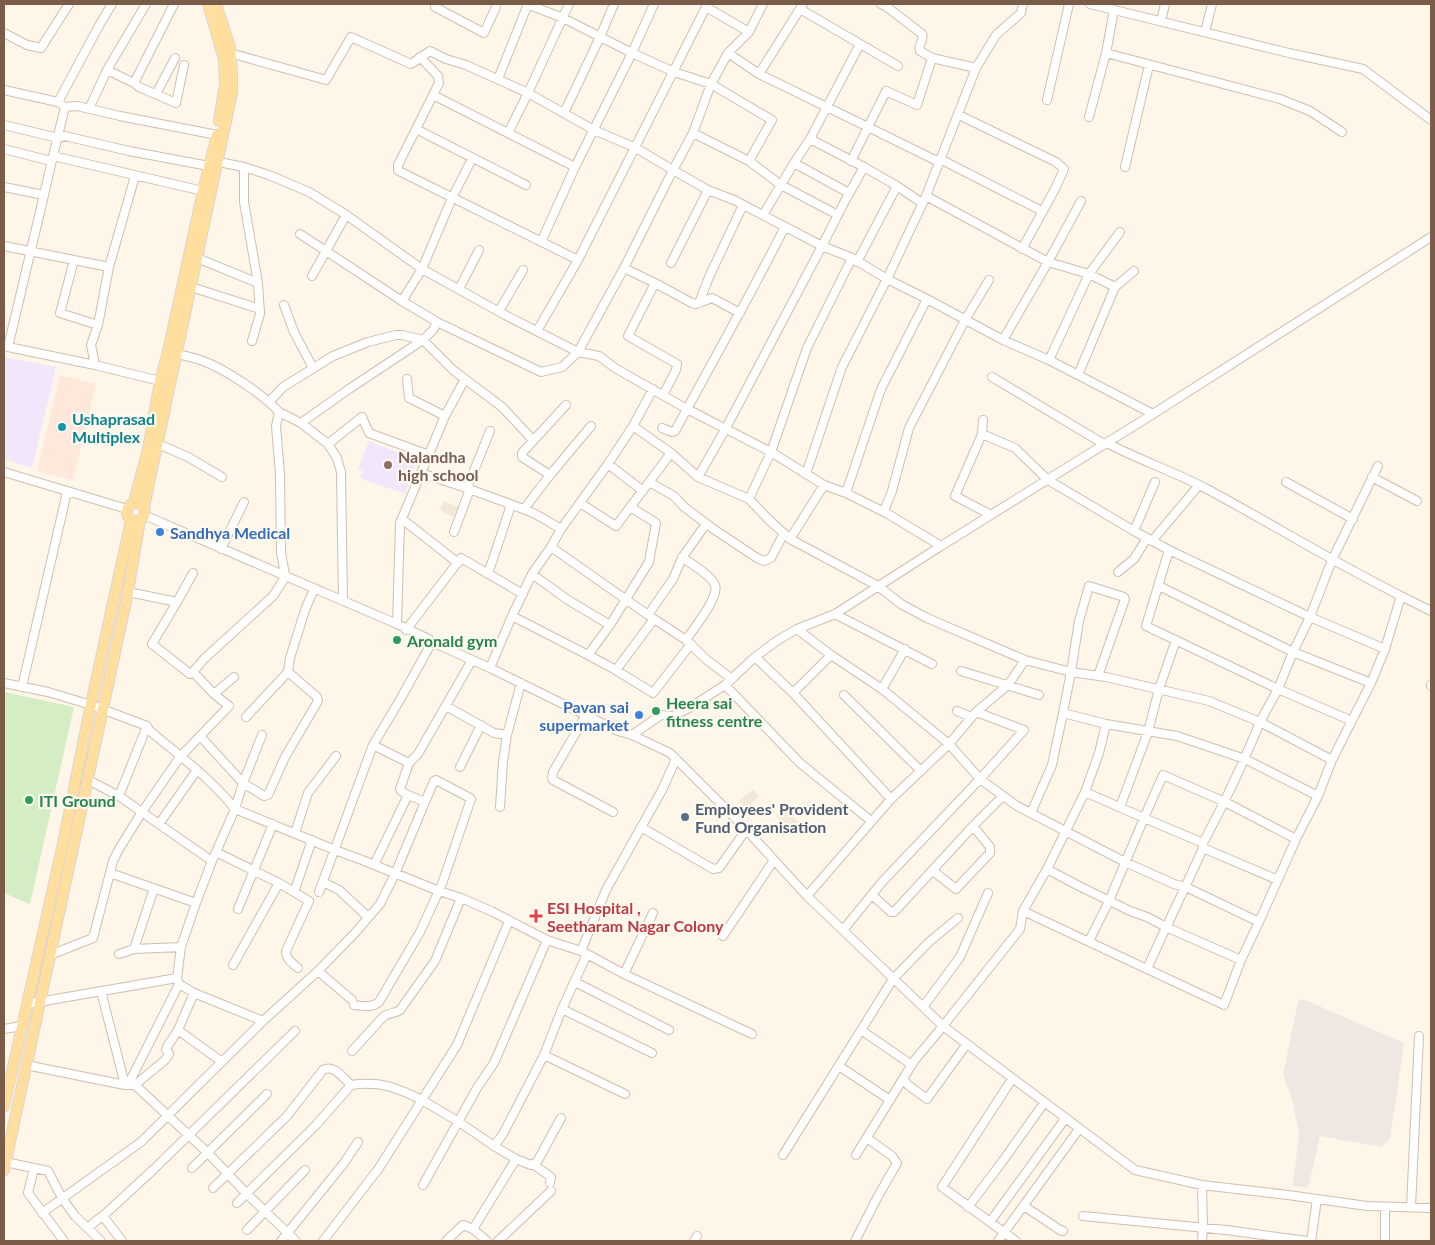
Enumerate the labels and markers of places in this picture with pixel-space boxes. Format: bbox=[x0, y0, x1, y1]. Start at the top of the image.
place label: Ushaprasad Multiplex bbox=[72, 409, 155, 446]
marker: Ushaprasad Multiplex bbox=[56, 421, 68, 433]
place label: Nalandha high school bbox=[398, 447, 479, 484]
marker: Nalandha high school bbox=[382, 459, 394, 471]
place label: Sandhya Medical bbox=[170, 523, 290, 542]
marker: Sandhya Medical bbox=[154, 526, 166, 538]
place label: Aronald gym bbox=[406, 631, 497, 650]
marker: Aronald gym bbox=[391, 634, 403, 646]
place label: Heera sai fitness centre bbox=[666, 693, 763, 730]
place label: Pavan sai supermarket bbox=[539, 697, 629, 734]
marker: Heera sai fitness centre bbox=[650, 705, 662, 717]
marker: Pavan sai supermarket bbox=[633, 709, 645, 721]
place label: ITI Ground bbox=[39, 791, 116, 810]
marker: ITI Ground bbox=[23, 794, 35, 806]
place label: Employees' Provident Fund Organisation bbox=[695, 799, 848, 836]
marker: Employees' Provident Fund Organisation bbox=[679, 811, 691, 823]
place label: ESI Hospital , Seetharam Nagar Colony bbox=[547, 898, 724, 935]
marker: ESI Hospital , Seetharam Nagar Colony bbox=[529, 909, 543, 923]

